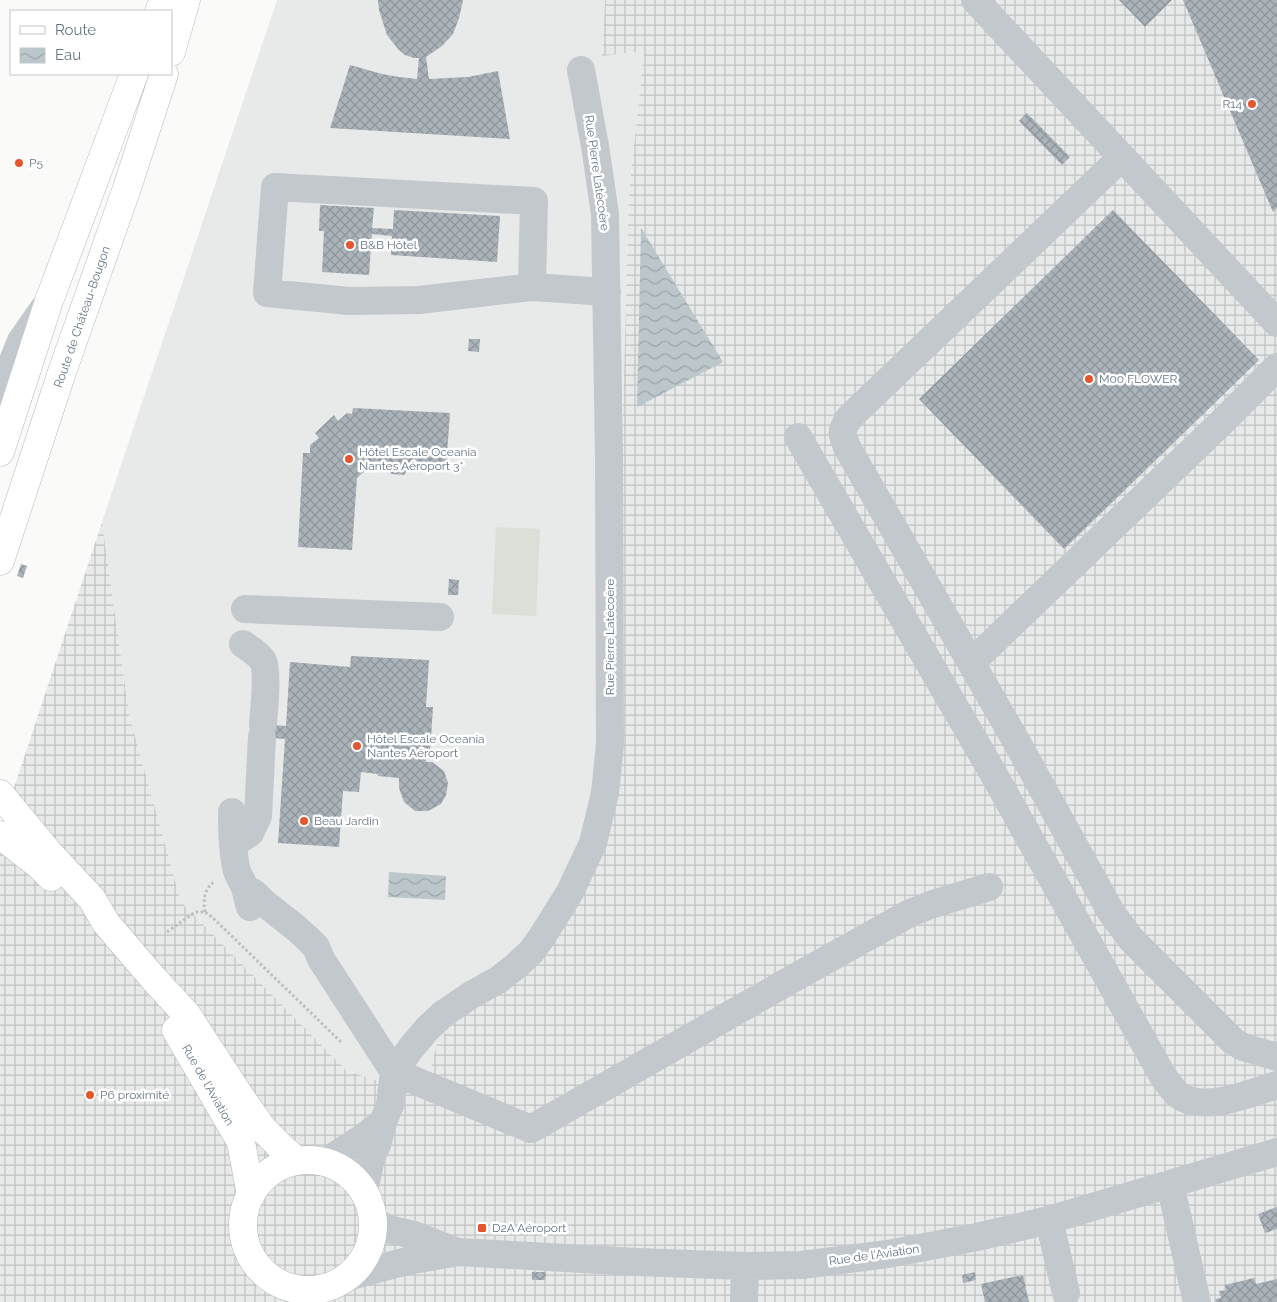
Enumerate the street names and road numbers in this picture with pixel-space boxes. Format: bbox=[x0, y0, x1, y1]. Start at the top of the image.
street label: Rue Pierre Latécoère bbox=[582, 114, 612, 232]
street label: Route de Château-Bougon bbox=[51, 244, 113, 390]
street label: Rue Pierre Latécoère bbox=[603, 579, 617, 695]
street label: Rue de l'Aviation bbox=[179, 1042, 237, 1128]
street label: Rue de l'Aviation bbox=[828, 1242, 920, 1268]

